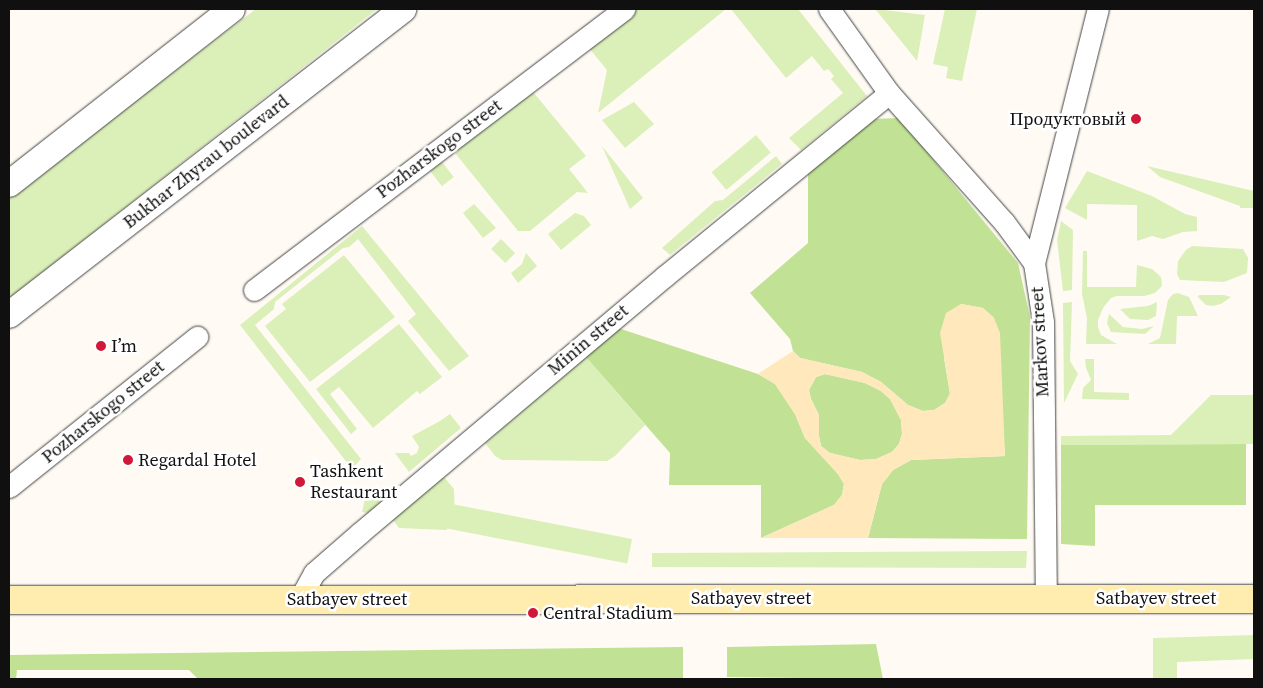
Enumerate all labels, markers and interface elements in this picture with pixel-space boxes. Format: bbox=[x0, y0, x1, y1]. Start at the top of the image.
street label: Bukhar Zhyrau boulevard bbox=[119, 91, 293, 233]
street label: Pozharskogo street bbox=[372, 95, 506, 203]
place label: Продуктовый bbox=[1010, 108, 1126, 130]
marker: Продуктовый bbox=[1130, 113, 1142, 125]
street label: Markov street bbox=[1026, 286, 1054, 398]
street label: Minin street bbox=[543, 300, 633, 380]
place label: I’m bbox=[111, 335, 137, 357]
marker: I’m bbox=[95, 340, 107, 352]
street label: Pozharskogo street bbox=[37, 356, 169, 468]
place label: Regardal Hotel bbox=[138, 449, 257, 471]
marker: Regardal Hotel bbox=[122, 454, 134, 466]
place label: Tashkent Restaurant bbox=[310, 461, 397, 504]
marker: Tashkent Restaurant bbox=[294, 476, 306, 488]
street label: Satbayev street bbox=[691, 587, 811, 609]
street label: Satbayev street bbox=[1096, 587, 1216, 609]
street label: Satbayev street bbox=[287, 588, 407, 610]
place label: Central Stadium bbox=[543, 602, 673, 624]
marker: Central Stadium bbox=[527, 607, 539, 619]

